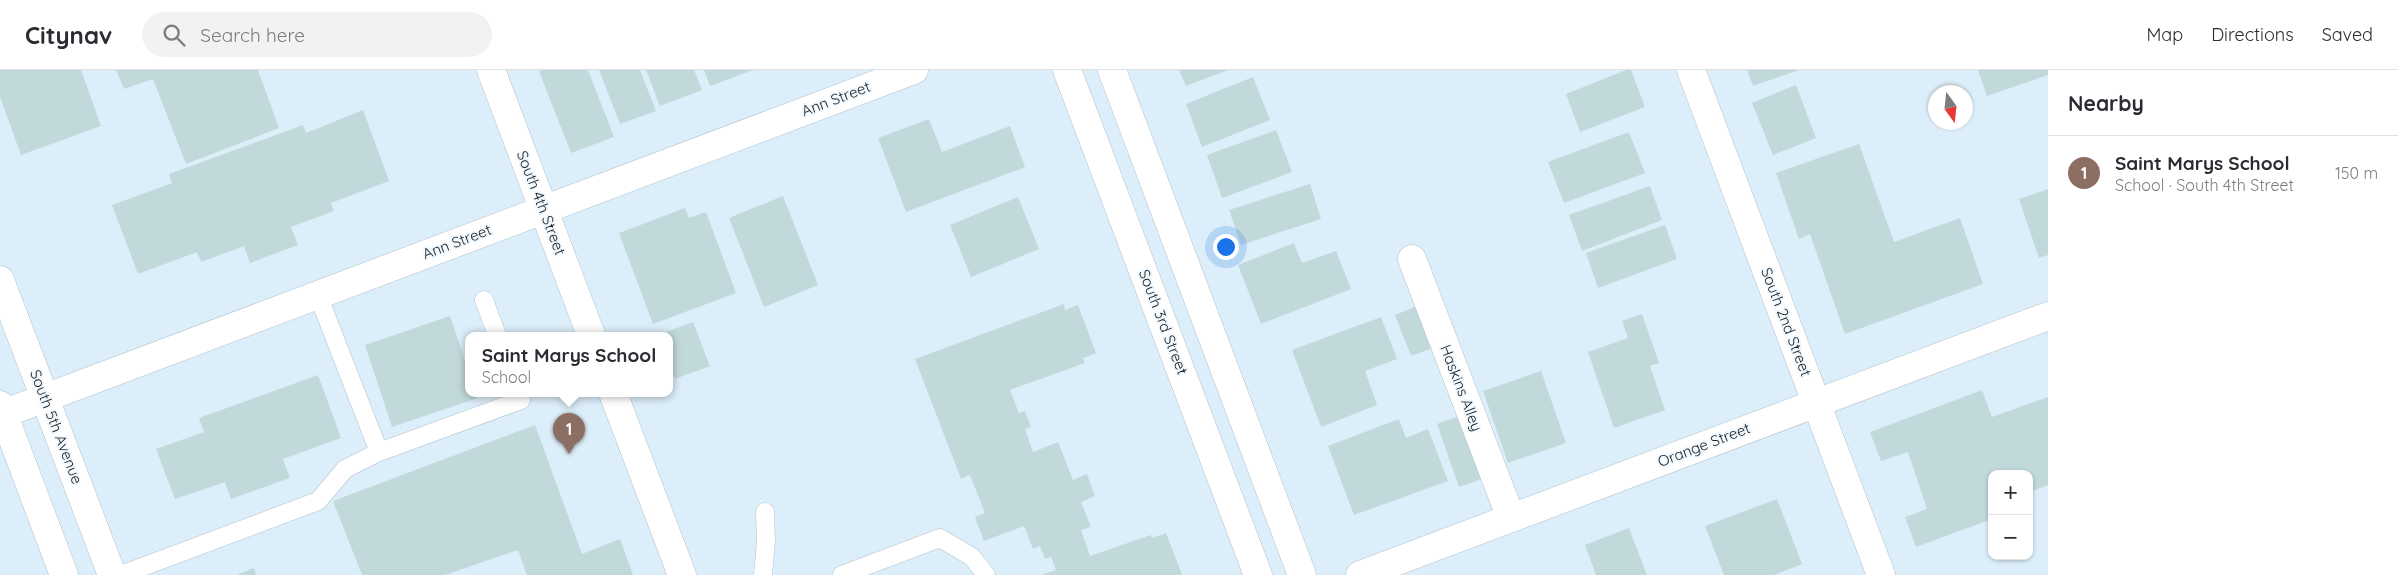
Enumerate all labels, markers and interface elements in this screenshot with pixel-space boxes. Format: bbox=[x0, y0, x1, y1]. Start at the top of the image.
search box bbox=[142, 12, 492, 57]
text: Citynav bbox=[25, 20, 112, 50]
icon: search bbox=[160, 21, 188, 49]
text: Search here bbox=[200, 23, 305, 47]
text: Map bbox=[2146, 23, 2183, 46]
text: Directions bbox=[2211, 23, 2294, 46]
text: Saved bbox=[2322, 23, 2373, 46]
street label: Ann Street bbox=[799, 77, 873, 120]
north arrow bbox=[1928, 85, 1973, 130]
text: Nearby bbox=[2068, 90, 2144, 116]
street label: South 4th Street bbox=[513, 148, 570, 258]
text: Saint Marys School bbox=[2115, 151, 2290, 175]
text: 1 bbox=[2081, 163, 2087, 183]
text: 150 m bbox=[2335, 163, 2378, 183]
text: School · South 4th Street bbox=[2115, 175, 2294, 195]
street label: Ann Street bbox=[420, 220, 494, 263]
your location bbox=[1213, 234, 1239, 260]
street label: South 2nd Street bbox=[1757, 265, 1816, 379]
street label: South 3rd Street bbox=[1135, 267, 1192, 377]
popup bbox=[465, 332, 673, 397]
street label: Haskins Alley bbox=[1436, 342, 1487, 434]
text: Saint Marys School bbox=[482, 343, 656, 367]
street label: South 5th Avenue bbox=[26, 367, 87, 487]
text: School bbox=[482, 367, 531, 387]
pin: 1 bbox=[553, 413, 585, 454]
street label: Orange Street bbox=[1655, 418, 1753, 471]
map controls bbox=[1988, 470, 2033, 560]
button: + bbox=[1988, 470, 2033, 515]
button: − bbox=[1988, 515, 2033, 560]

